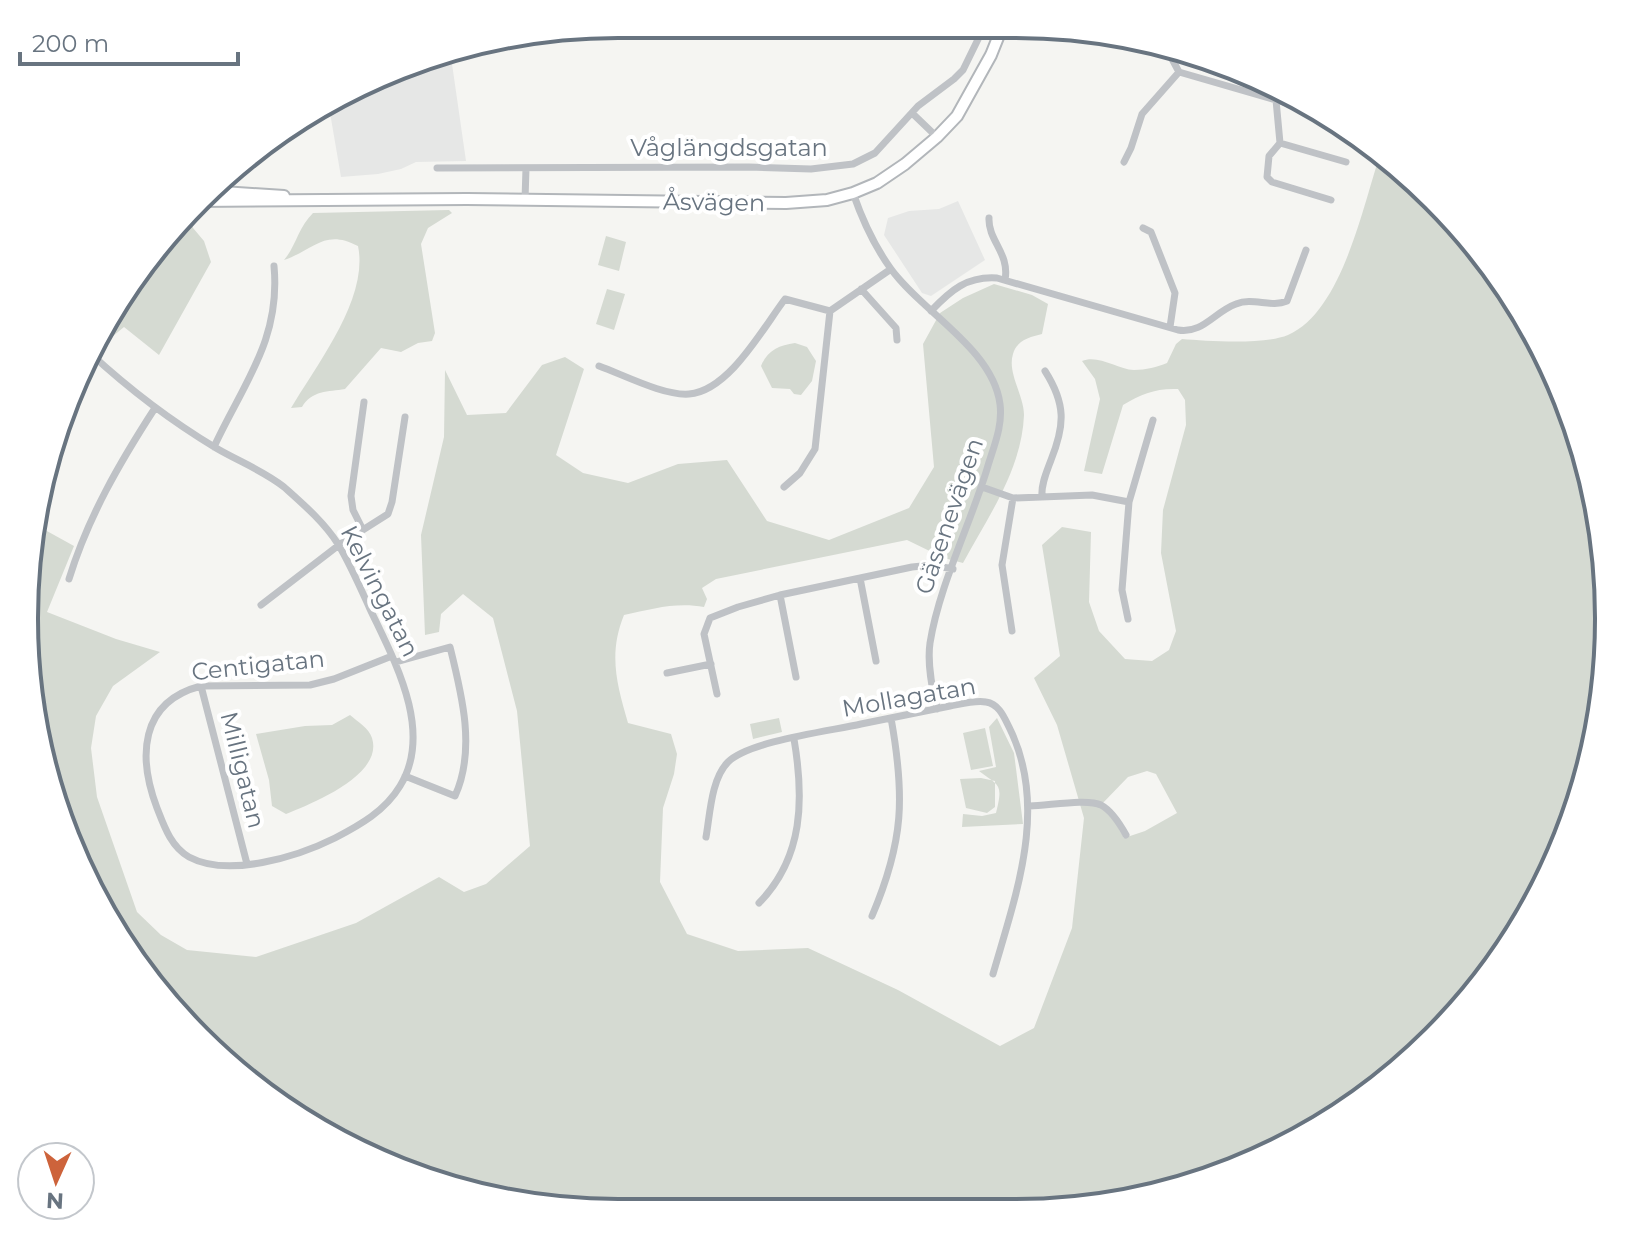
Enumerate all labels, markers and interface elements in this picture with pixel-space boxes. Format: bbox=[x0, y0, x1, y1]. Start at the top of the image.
scale bar bbox=[20, 16, 238, 66]
text: 200 m bbox=[32, 29, 109, 58]
street label: Våglängdsgatan bbox=[630, 133, 828, 162]
street label: Åsvägen bbox=[663, 187, 765, 217]
street label: Gäsenevägen bbox=[909, 434, 989, 598]
street label: Kelvingatan bbox=[335, 521, 425, 661]
street label: Centigatan bbox=[190, 644, 326, 686]
street label: Mollagatan bbox=[840, 671, 978, 723]
street label: Milligatan bbox=[215, 709, 271, 831]
north arrow bbox=[16, 1141, 96, 1221]
text: N bbox=[45, 1187, 65, 1214]

